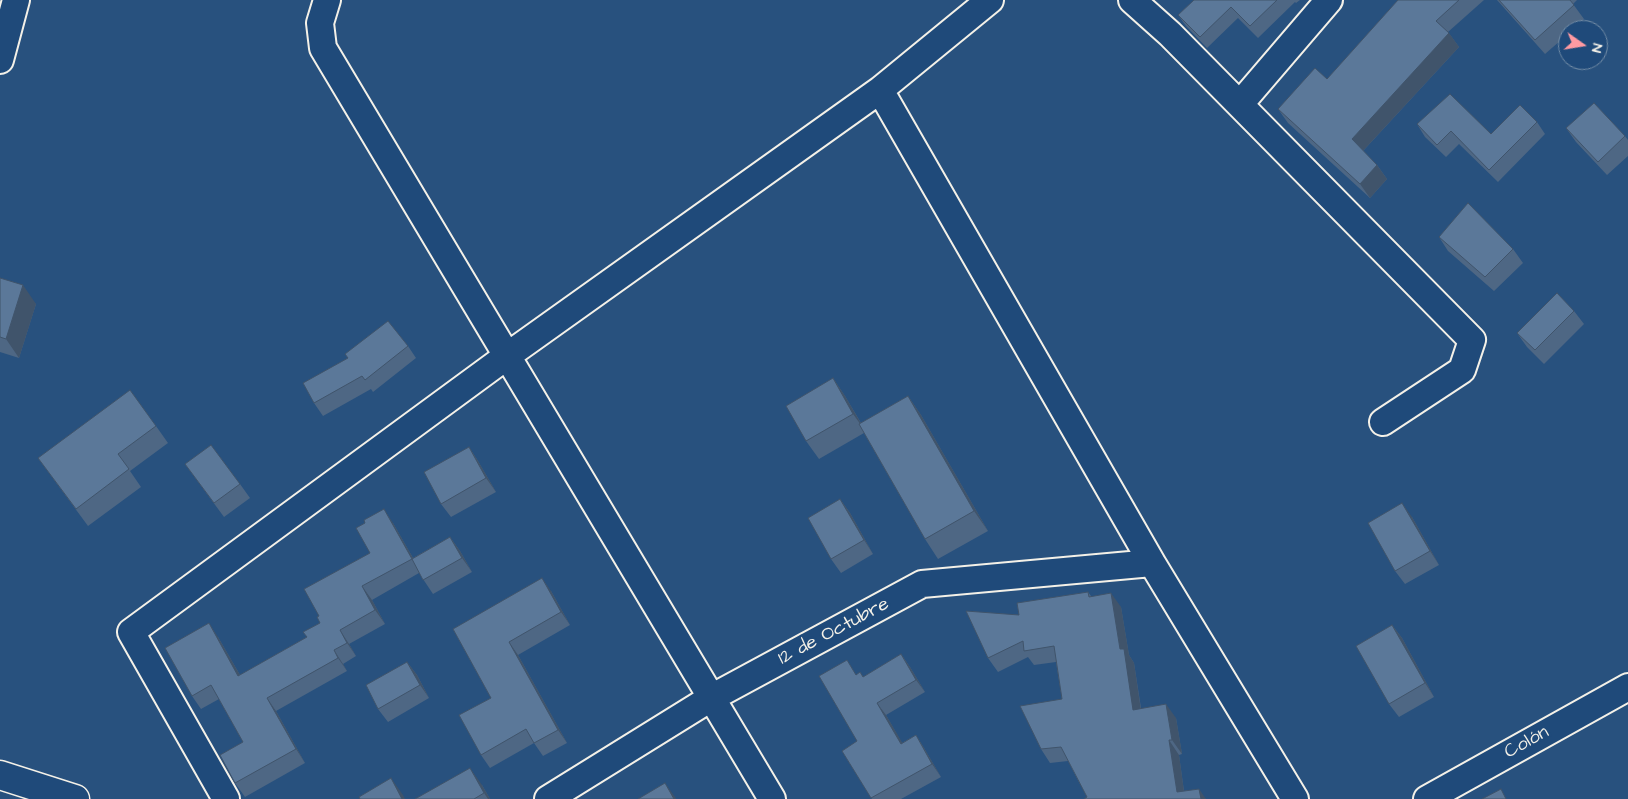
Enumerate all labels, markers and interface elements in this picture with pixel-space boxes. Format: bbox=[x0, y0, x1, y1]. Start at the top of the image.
north arrow bbox=[1558, 20, 1608, 70]
text: N bbox=[1586, 42, 1607, 55]
street label: 12 de Octubre bbox=[775, 593, 893, 671]
street label: Colón bbox=[1501, 722, 1553, 764]

